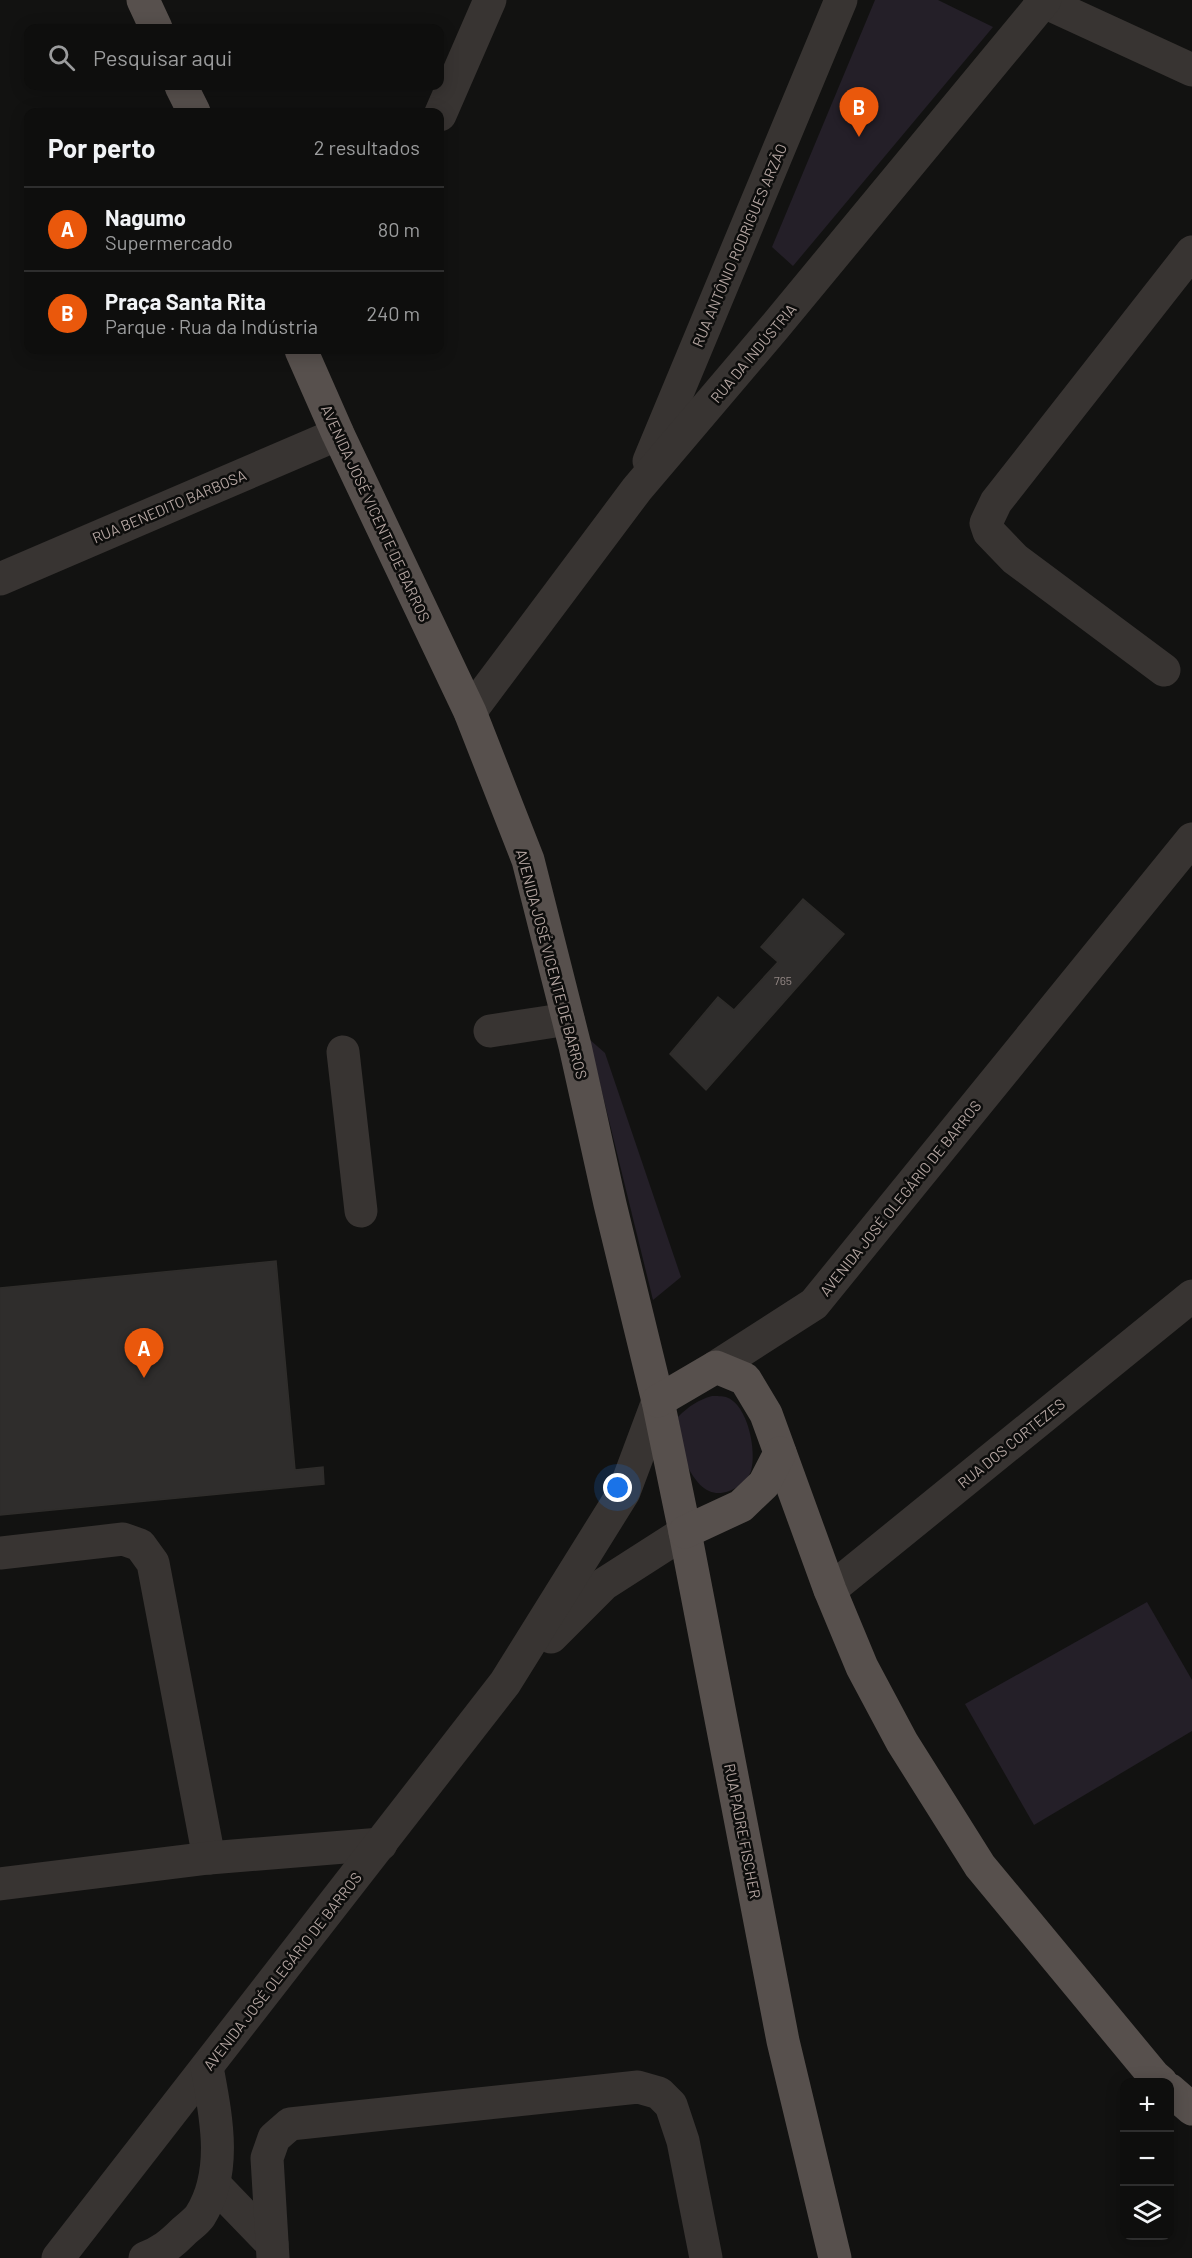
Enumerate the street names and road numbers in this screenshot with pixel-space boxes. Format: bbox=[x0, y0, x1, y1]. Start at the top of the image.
street label: RUA ANTÔNIO RODRIGUES ARZÃO bbox=[688, 141, 790, 349]
street label: RUA DA INDÚSTRIA bbox=[706, 300, 800, 406]
street label: AVENIDA JOSÉ VICENTE DE BARROS bbox=[318, 402, 434, 624]
street label: RUA BENEDITO BARBOSA bbox=[89, 465, 249, 547]
street label: AVENIDA JOSÉ VICENTE DE BARROS bbox=[513, 847, 591, 1081]
street label: AVENIDA JOSÉ OLEGÁRIO DE BARROS bbox=[815, 1097, 985, 1299]
street label: RUA DOS CORTEZES bbox=[954, 1394, 1068, 1492]
street label: RUA PADRE FISCHER bbox=[721, 1762, 765, 1900]
street label: AVENIDA JOSÉ OLEGÁRIO DE BARROS bbox=[199, 1868, 365, 2074]

